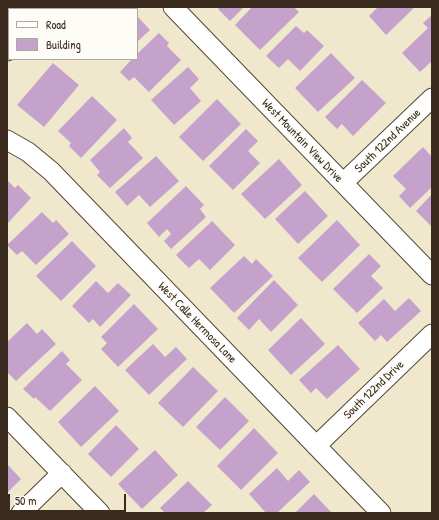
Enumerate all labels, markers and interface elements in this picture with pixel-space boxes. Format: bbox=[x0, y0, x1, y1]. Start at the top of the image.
legend bbox=[8, 8, 138, 60]
text: Road bbox=[46, 16, 66, 33]
text: Building bbox=[46, 36, 81, 53]
street label: West Mountain View Drive bbox=[258, 96, 346, 186]
street label: South 122nd Avenue bbox=[352, 106, 424, 176]
street label: West Calle Hermosa Lane bbox=[155, 279, 239, 367]
street label: South 122nd Drive bbox=[341, 358, 407, 422]
scale bar bbox=[10, 486, 128, 512]
text: 50 m bbox=[15, 492, 36, 509]

